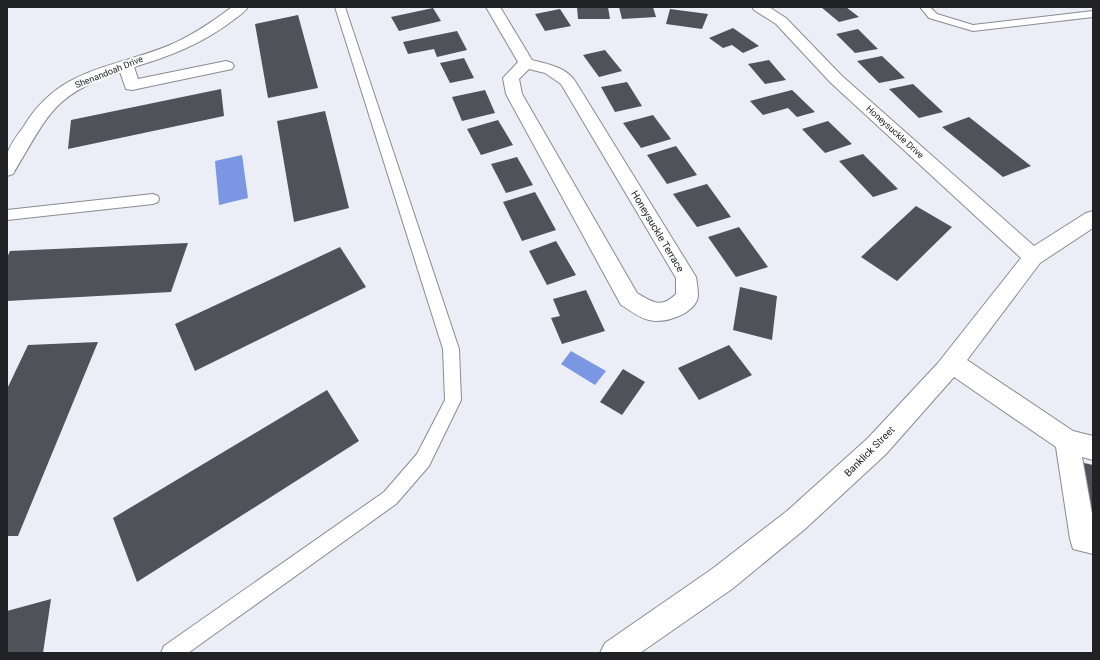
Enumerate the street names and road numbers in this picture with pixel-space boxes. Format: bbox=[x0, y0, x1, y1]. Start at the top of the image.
street label: Shenandoah Drive bbox=[74, 54, 145, 90]
street label: Honeysuckle Drive bbox=[864, 104, 926, 161]
street label: Honeysuckle Terrace bbox=[629, 189, 686, 274]
street label: Banklick Street bbox=[842, 424, 897, 479]

